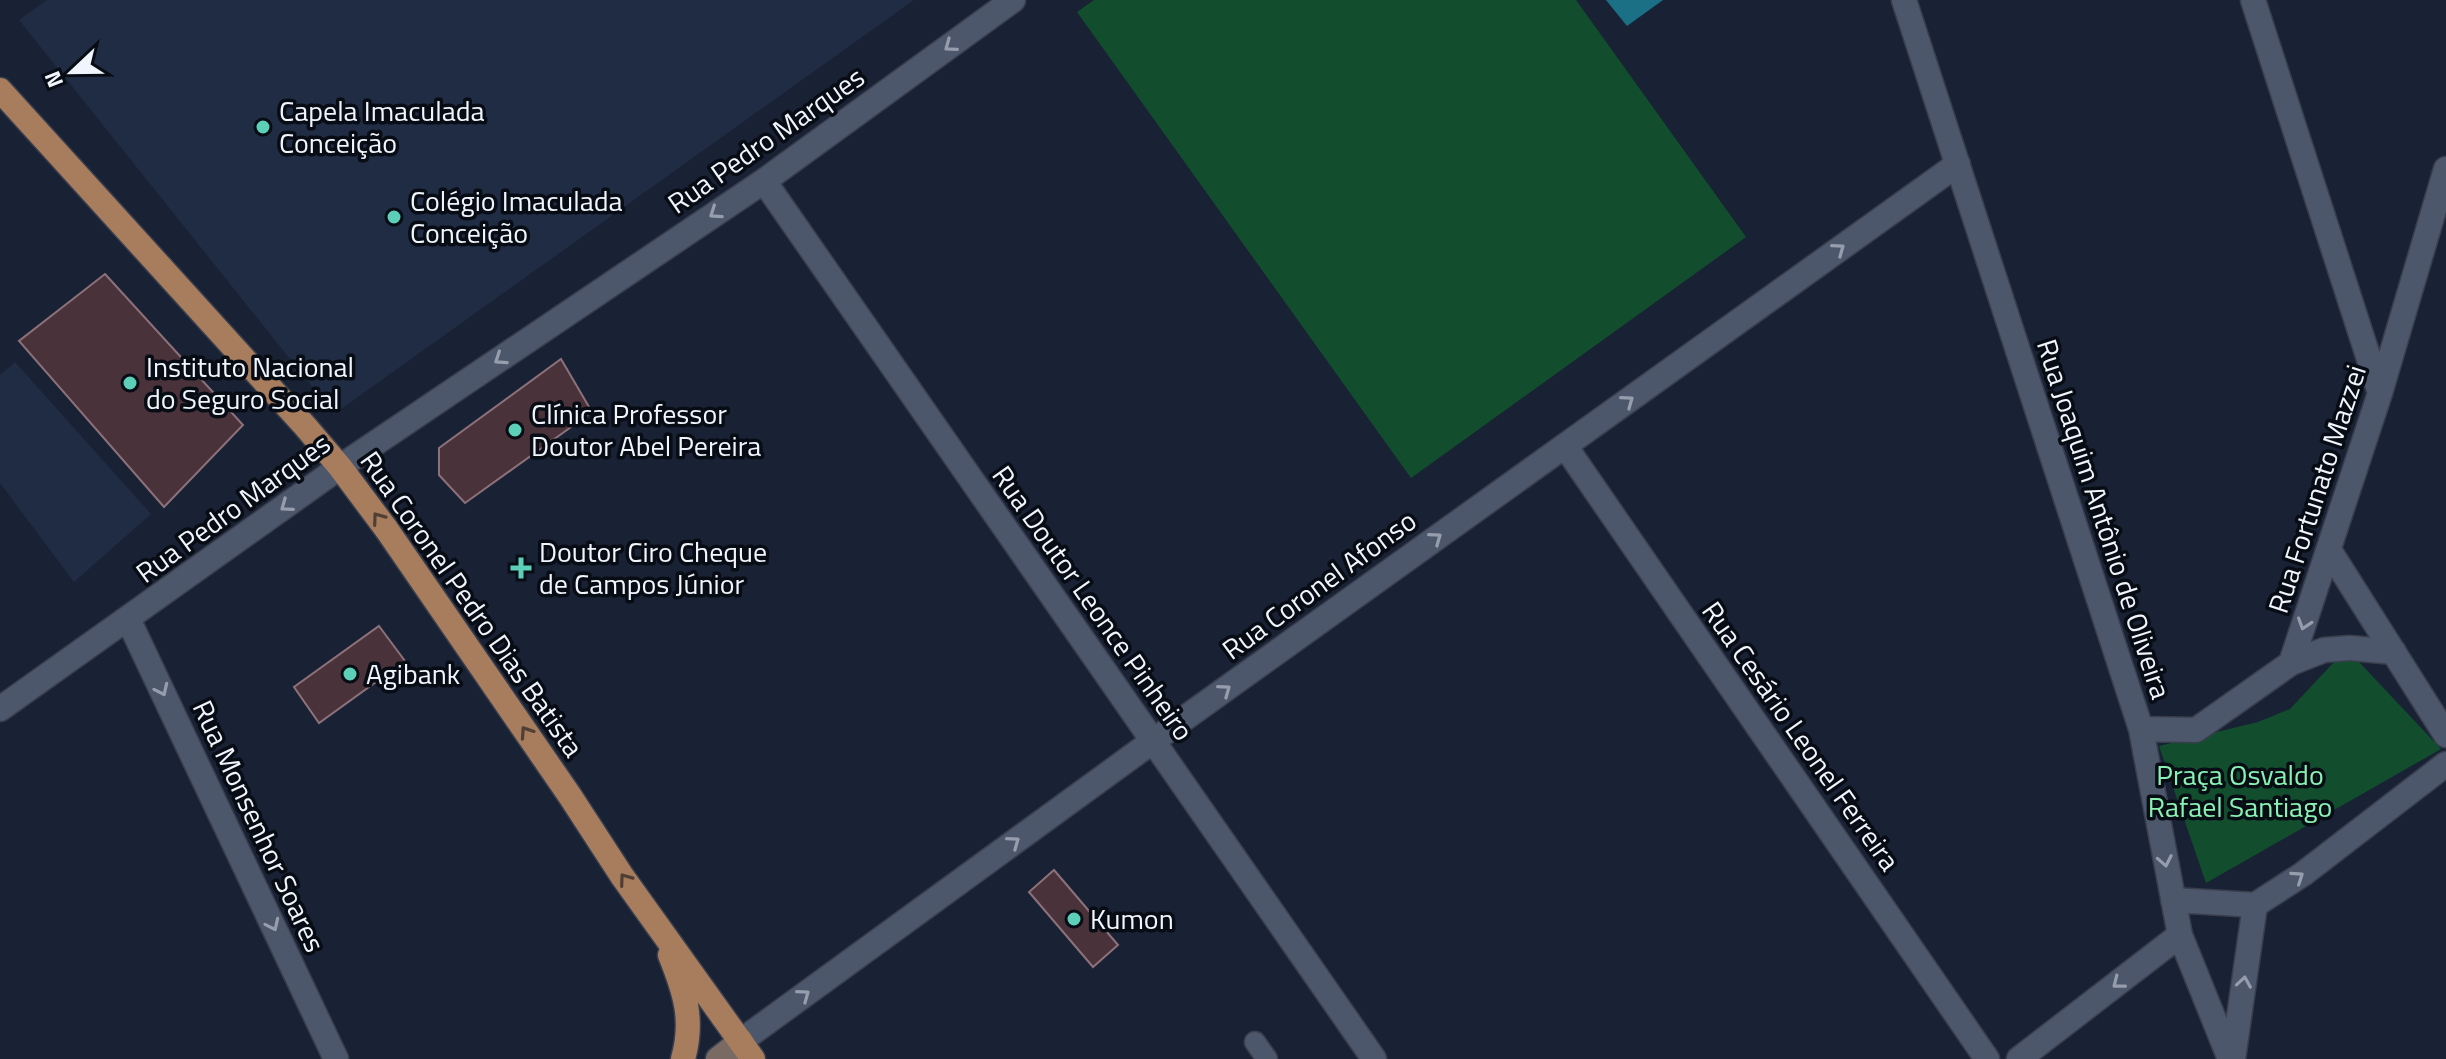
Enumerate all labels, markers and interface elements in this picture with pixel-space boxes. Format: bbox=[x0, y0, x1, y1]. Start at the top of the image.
north arrow bbox=[32, 32, 112, 112]
one-way arrow bbox=[944, 36, 958, 51]
street label: Rua Pedro Marques bbox=[659, 56, 873, 224]
text: N bbox=[35, 66, 72, 93]
place label: Capela Imaculada Conceição bbox=[279, 89, 485, 164]
marker: Capela Imaculada Conceição bbox=[254, 118, 272, 136]
place label: Colégio Imaculada Conceição bbox=[410, 179, 623, 254]
one-way arrow bbox=[710, 204, 724, 219]
marker: Colégio Imaculada Conceição bbox=[385, 208, 403, 226]
one-way arrow bbox=[1831, 244, 1845, 259]
street label: Rua Joaquim Antônio de Oliveira bbox=[2026, 333, 2183, 704]
place label: Instituto Nacional do Seguro Social bbox=[146, 345, 354, 420]
one-way arrow bbox=[495, 349, 509, 364]
street label: Rua Fortunato Mazzei bbox=[2256, 359, 2377, 618]
marker: Instituto Nacional do Seguro Social bbox=[121, 374, 139, 392]
place label: Clínica Professor Doutor Abel Pereira bbox=[531, 392, 761, 467]
one-way arrow bbox=[1619, 396, 1634, 411]
marker: Clínica Professor Doutor Abel Pereira bbox=[506, 421, 524, 439]
street label: Rua Pedro Marques bbox=[126, 422, 339, 593]
street label: Rua Coronel Pedro Dias Batista bbox=[350, 442, 595, 766]
street label: Rua Doutor Leonce Pinheiro bbox=[982, 456, 1205, 749]
one-way arrow bbox=[280, 496, 294, 511]
street label: Rua Coronel Afonso bbox=[1213, 499, 1425, 670]
one-way arrow bbox=[373, 512, 388, 526]
place label: Doutor Ciro Cheque de Campos Júnior bbox=[539, 530, 767, 605]
one-way arrow bbox=[1427, 533, 1442, 548]
marker: Doutor Ciro Cheque de Campos Júnior bbox=[510, 557, 532, 579]
street label: Rua Cesário Leonel Ferreira bbox=[1692, 592, 1911, 879]
one-way arrow bbox=[2298, 616, 2314, 630]
place label: Agibank bbox=[366, 652, 460, 695]
marker: Agibank bbox=[341, 665, 359, 683]
one-way arrow bbox=[152, 681, 168, 696]
one-way arrow bbox=[1216, 685, 1230, 700]
street label: Rua Monsenhor Soares bbox=[182, 693, 337, 959]
one-way arrow bbox=[521, 726, 536, 741]
park label: Praça Osvaldo Rafael Santiago bbox=[2148, 753, 2332, 828]
one-way arrow bbox=[1005, 837, 1020, 852]
one-way arrow bbox=[2156, 854, 2173, 868]
one-way arrow bbox=[2289, 872, 2303, 887]
one-way arrow bbox=[620, 874, 635, 888]
place label: Kumon bbox=[1090, 897, 1174, 940]
marker: Kumon bbox=[1065, 910, 1083, 928]
one-way arrow bbox=[263, 916, 279, 931]
one-way arrow bbox=[2112, 973, 2127, 987]
one-way arrow bbox=[2235, 975, 2252, 989]
one-way arrow bbox=[795, 990, 809, 1005]

